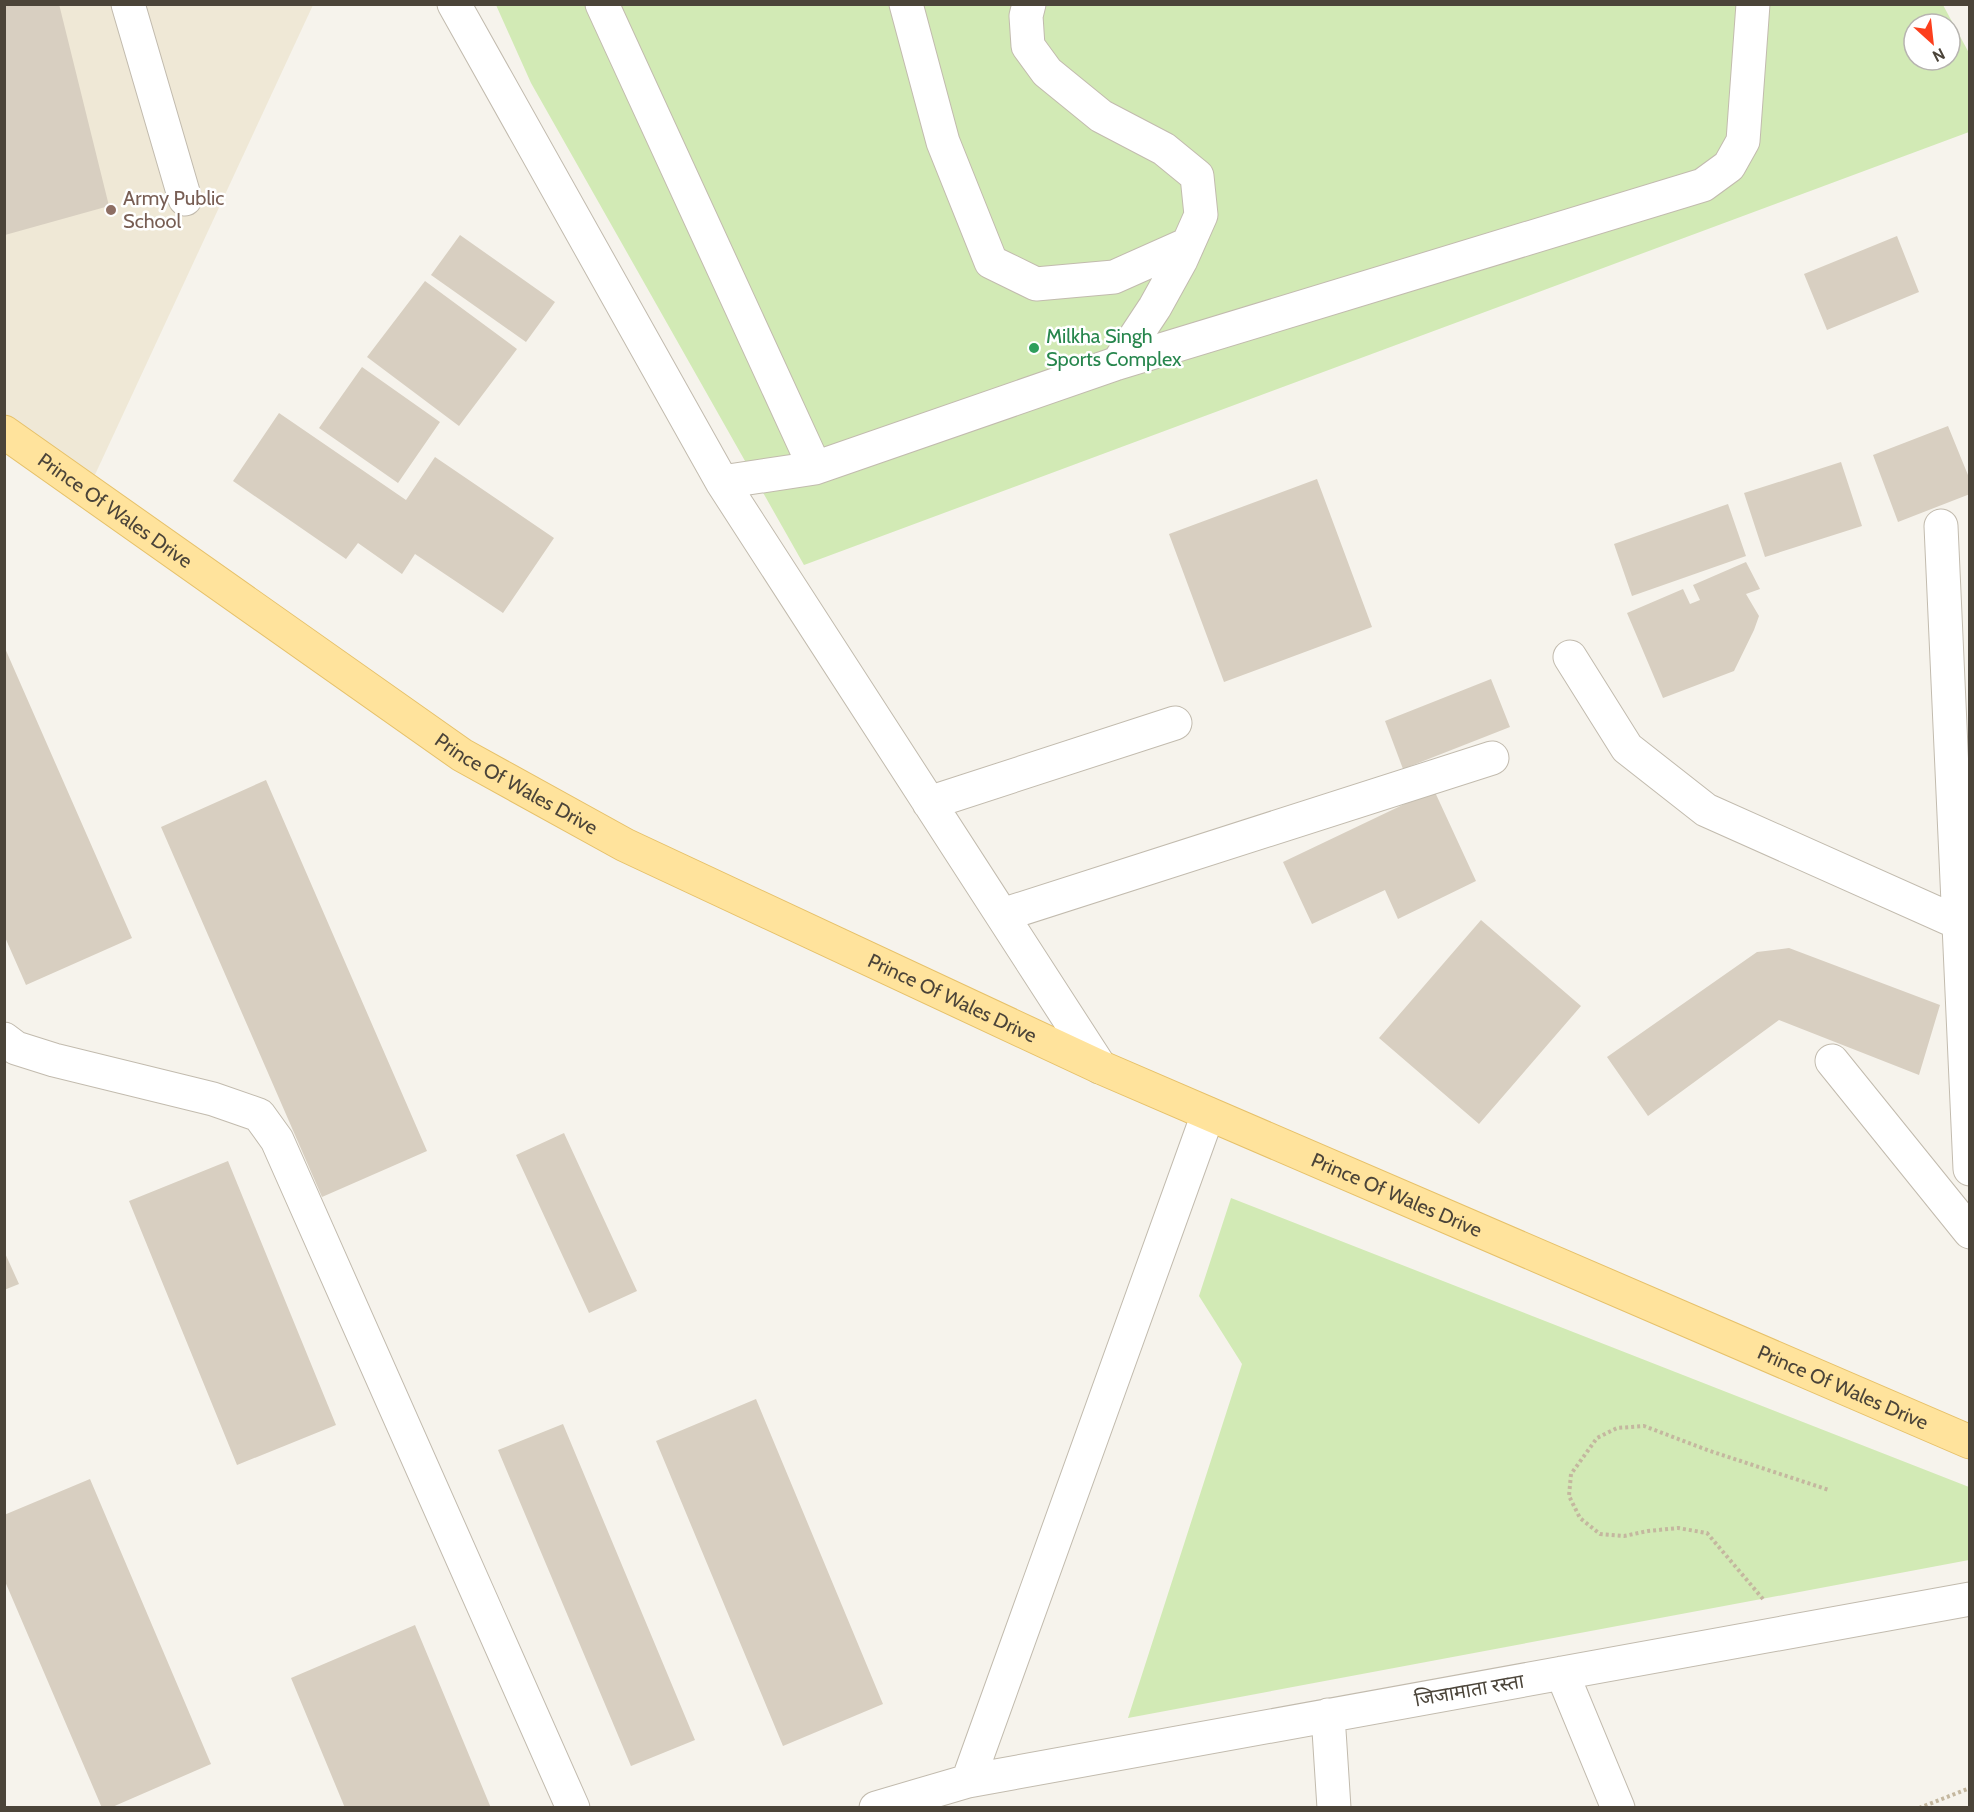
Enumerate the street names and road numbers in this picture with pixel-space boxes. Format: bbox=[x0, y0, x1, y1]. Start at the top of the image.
street label: Prince Of Wales Drive bbox=[33, 448, 197, 573]
street label: Prince Of Wales Drive bbox=[430, 728, 602, 840]
street label: Prince Of Wales Drive bbox=[864, 948, 1041, 1048]
street label: Prince Of Wales Drive bbox=[1308, 1148, 1486, 1242]
street label: Prince Of Wales Drive bbox=[1754, 1340, 1932, 1435]
street label: जिजामाता रस्ता bbox=[1412, 1668, 1526, 1711]

